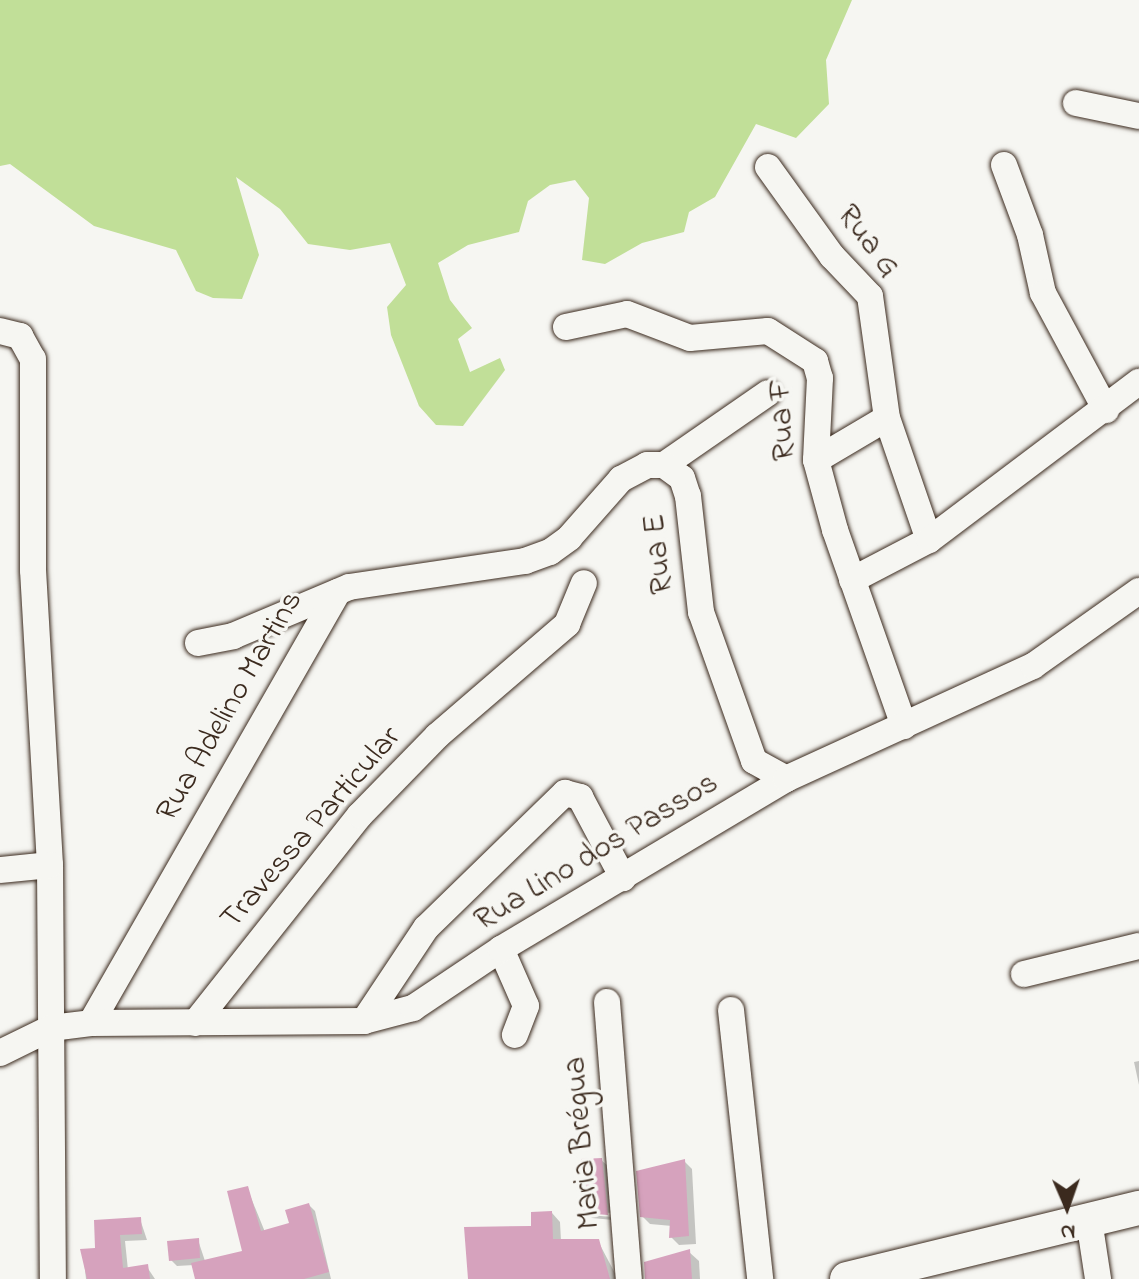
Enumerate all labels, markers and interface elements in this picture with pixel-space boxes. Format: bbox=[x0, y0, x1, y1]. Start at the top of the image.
street label: Rua G bbox=[827, 198, 907, 286]
street label: Rua F bbox=[763, 378, 805, 462]
street label: Rua E bbox=[637, 512, 683, 596]
street label: Rua Adelino Martins bbox=[149, 585, 313, 829]
street label: Travessa Particular bbox=[213, 720, 411, 938]
street label: Rua Lino dos Passos bbox=[468, 765, 726, 941]
street label: Maria Brégua bbox=[557, 1055, 611, 1231]
north arrow bbox=[1027, 1167, 1107, 1247]
text: N bbox=[1060, 1215, 1076, 1247]

